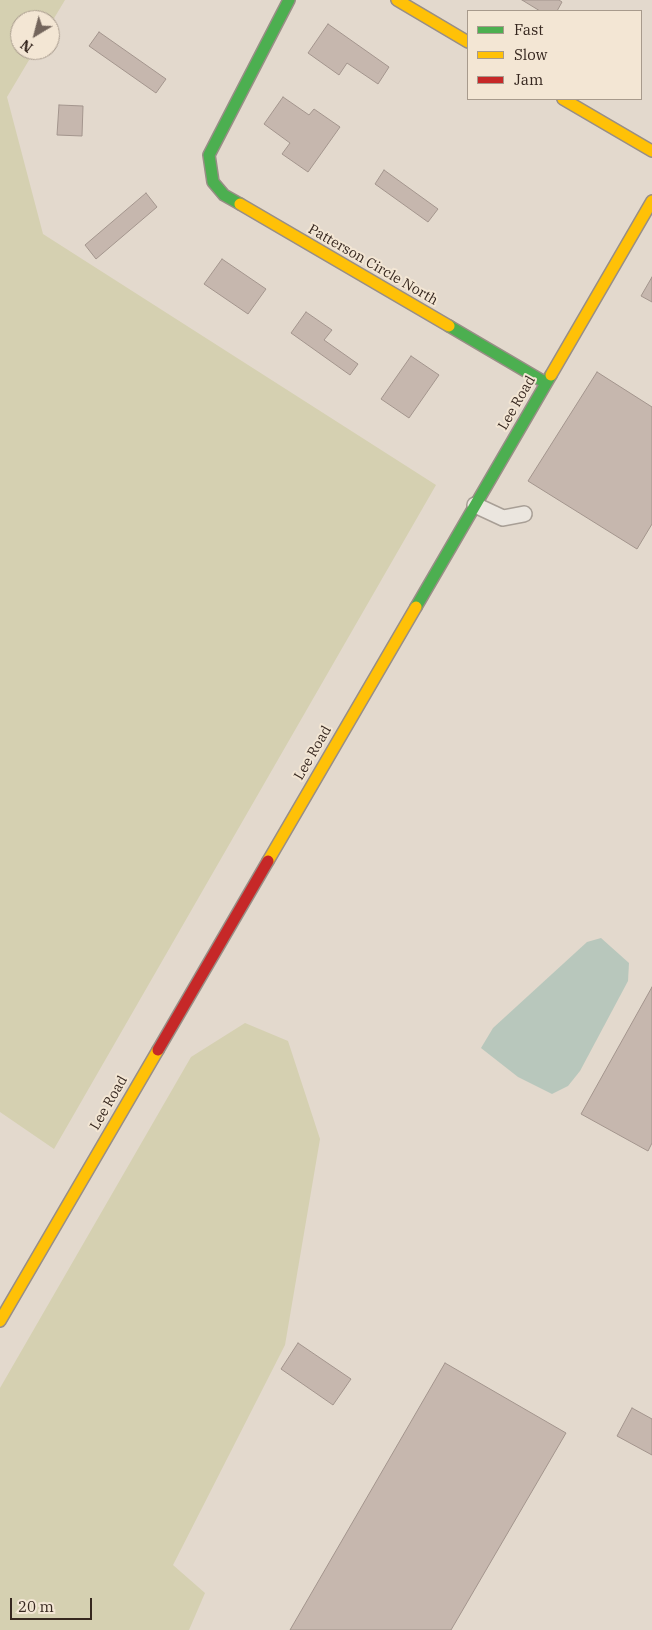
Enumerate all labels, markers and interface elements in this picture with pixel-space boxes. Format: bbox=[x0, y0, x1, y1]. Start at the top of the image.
north arrow bbox=[10, 10, 60, 60]
legend bbox=[467, 10, 642, 100]
text: Fast bbox=[514, 20, 544, 39]
text: N bbox=[17, 36, 36, 57]
text: Slow bbox=[514, 45, 547, 64]
text: Jam bbox=[514, 70, 543, 89]
street label: Patterson Circle North bbox=[305, 221, 441, 309]
street label: Lee Road bbox=[495, 373, 539, 433]
street label: Lee Road bbox=[291, 723, 335, 783]
street label: Lee Road bbox=[87, 1073, 131, 1133]
scale bar bbox=[12, 1588, 95, 1620]
text: 20 m bbox=[18, 1597, 54, 1616]

